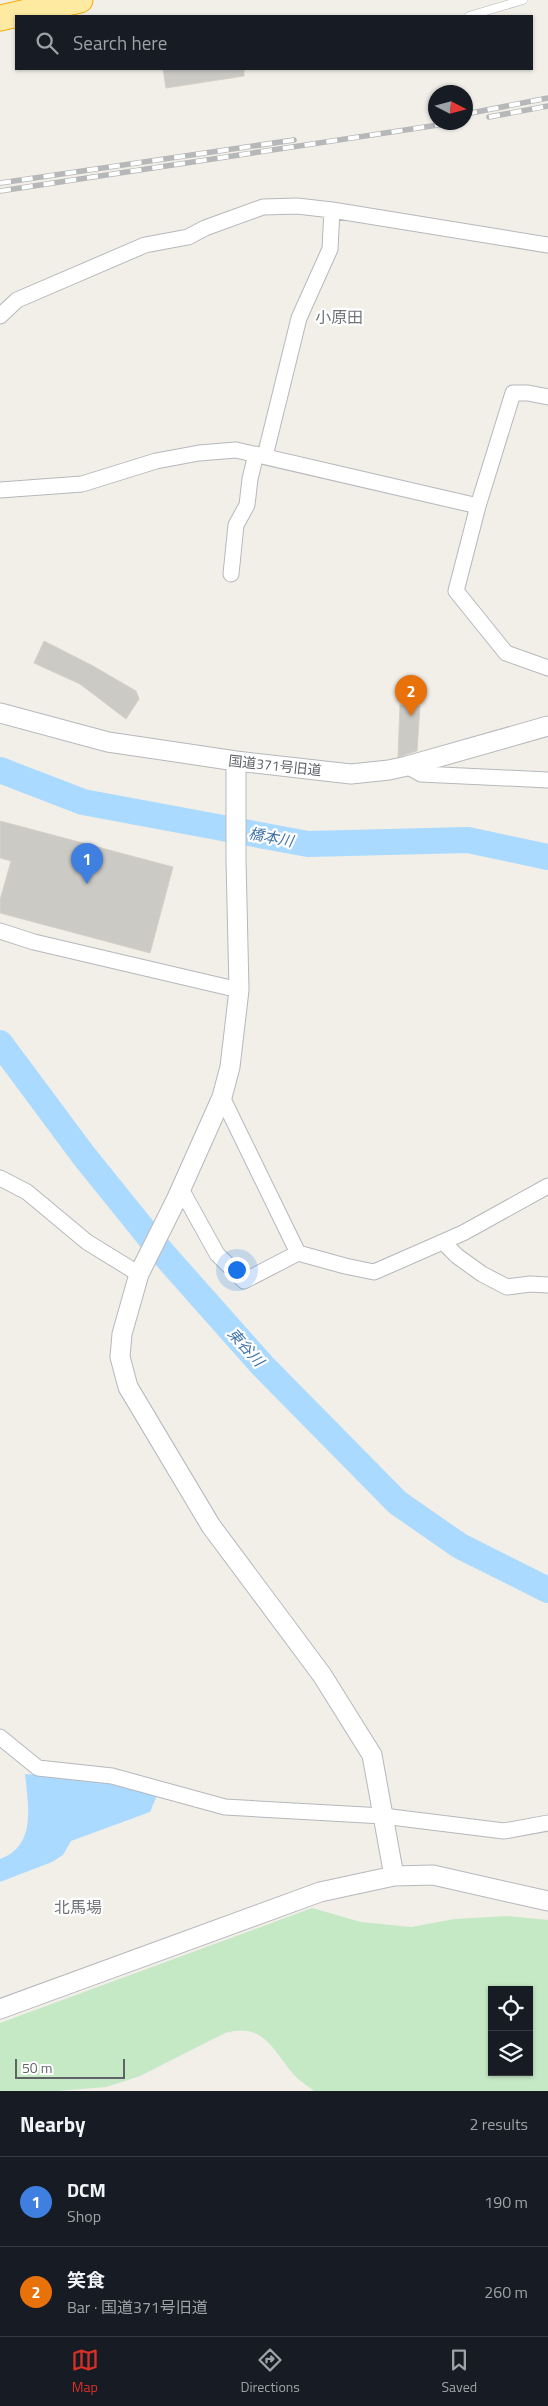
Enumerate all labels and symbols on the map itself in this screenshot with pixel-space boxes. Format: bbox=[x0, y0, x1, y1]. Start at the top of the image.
north arrow bbox=[428, 85, 473, 130]
district label: 小原田 bbox=[315, 305, 363, 329]
pin: 2 bbox=[395, 675, 427, 716]
street label: 国道371号旧道 bbox=[227, 750, 323, 780]
water label: 橋本川 bbox=[247, 821, 297, 853]
pin: 1 bbox=[71, 843, 103, 884]
your location bbox=[224, 1257, 250, 1283]
water label: 東谷川 bbox=[222, 1323, 271, 1373]
district label: 北馬場 bbox=[54, 1895, 102, 1919]
scale bar bbox=[15, 2056, 125, 2079]

